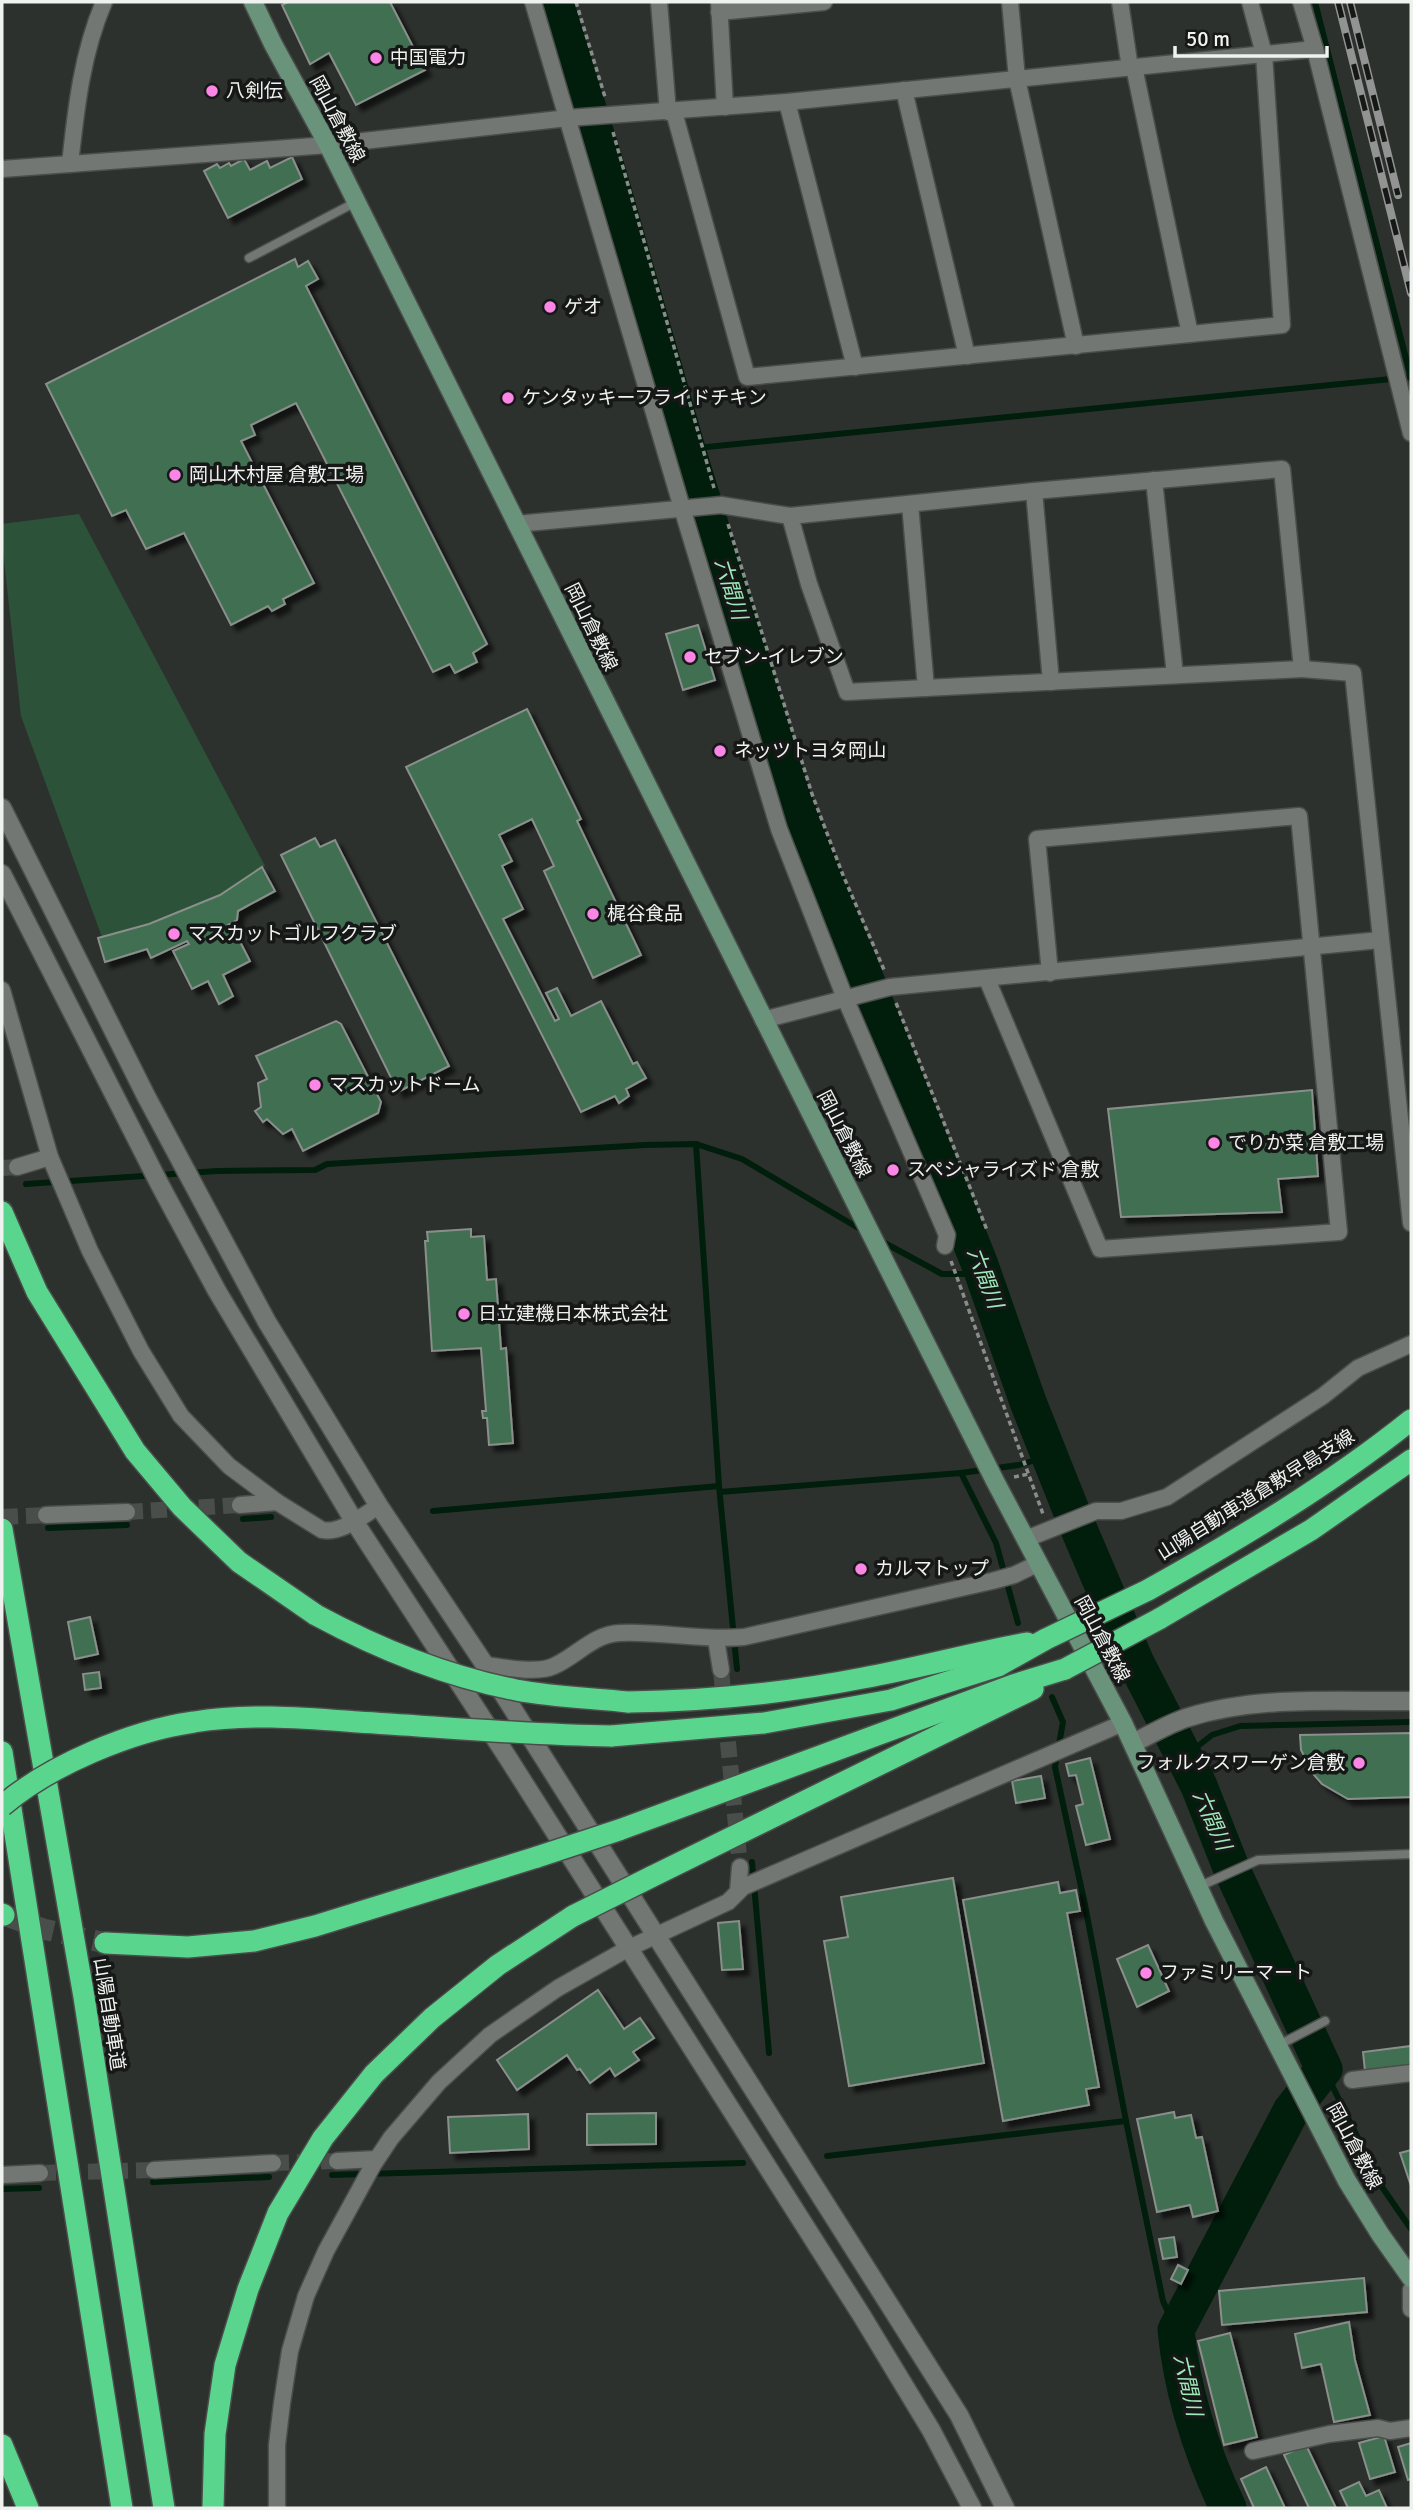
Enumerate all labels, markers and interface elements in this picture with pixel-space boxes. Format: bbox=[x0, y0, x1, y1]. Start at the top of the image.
scale bar bbox=[1175, 14, 1327, 58]
text: 50 m bbox=[1186, 26, 1230, 52]
place label: 中国電力 bbox=[390, 46, 466, 70]
marker: 中国電力 bbox=[368, 50, 384, 66]
street label: 岡山倉敷線 bbox=[304, 71, 370, 167]
place label: 八剣伝 bbox=[226, 79, 283, 103]
marker: 八剣伝 bbox=[204, 83, 220, 99]
place label: ゲオ bbox=[564, 295, 602, 319]
marker: ゲオ bbox=[542, 299, 558, 315]
place label: ケンタッキーフライドチキン bbox=[522, 386, 767, 410]
marker: ケンタッキーフライドチキン bbox=[500, 390, 516, 406]
place label: 岡山木村屋 倉敷工場 bbox=[189, 463, 364, 487]
marker: 岡山木村屋 倉敷工場 bbox=[167, 467, 183, 483]
water label: 六間川 bbox=[709, 555, 753, 625]
street label: 岡山倉敷線 bbox=[559, 579, 623, 675]
place label: セブン-イレブン bbox=[704, 645, 844, 669]
marker: セブン-イレブン bbox=[682, 649, 698, 665]
place label: ネッツトヨタ岡山 bbox=[734, 739, 886, 763]
marker: ネッツトヨタ岡山 bbox=[712, 743, 728, 759]
place label: 梶谷食品 bbox=[607, 902, 683, 926]
marker: 梶谷食品 bbox=[585, 906, 601, 922]
place label: マスカットゴルフクラブ bbox=[188, 922, 397, 946]
marker: マスカットゴルフクラブ bbox=[166, 926, 182, 942]
place label: マスカットドーム bbox=[329, 1073, 480, 1097]
marker: マスカットドーム bbox=[307, 1077, 323, 1093]
street label: 岡山倉敷線 bbox=[812, 1086, 876, 1182]
place label: でりか菜 倉敷工場 bbox=[1228, 1131, 1384, 1155]
marker: でりか菜 倉敷工場 bbox=[1206, 1135, 1222, 1151]
place label: スペシャライズド 倉敷 bbox=[907, 1158, 1099, 1182]
marker: スペシャライズド 倉敷 bbox=[885, 1162, 901, 1178]
water label: 六間川 bbox=[962, 1244, 1009, 1314]
place label: 日立建機日本株式会社 bbox=[478, 1302, 668, 1326]
marker: 日立建機日本株式会社 bbox=[456, 1306, 472, 1322]
street label: 山陽自動車道倉敷早島支線 bbox=[1153, 1424, 1359, 1566]
place label: カルマトップ bbox=[875, 1557, 989, 1581]
marker: カルマトップ bbox=[853, 1561, 869, 1577]
street label: 岡山倉敷線 bbox=[1069, 1591, 1135, 1687]
place label: フォルクスワーゲン倉敷 bbox=[1137, 1751, 1345, 1775]
marker: フォルクスワーゲン倉敷 bbox=[1351, 1755, 1367, 1771]
water label: 六間川 bbox=[1187, 1786, 1238, 1856]
street label: 山陽自動車道 bbox=[88, 1956, 130, 2072]
place label: ファミリーマート bbox=[1160, 1961, 1312, 1985]
marker: ファミリーマート bbox=[1138, 1965, 1154, 1981]
street label: 岡山倉敷線 bbox=[1321, 2098, 1387, 2194]
water label: 六間川 bbox=[1168, 2351, 1208, 2421]

